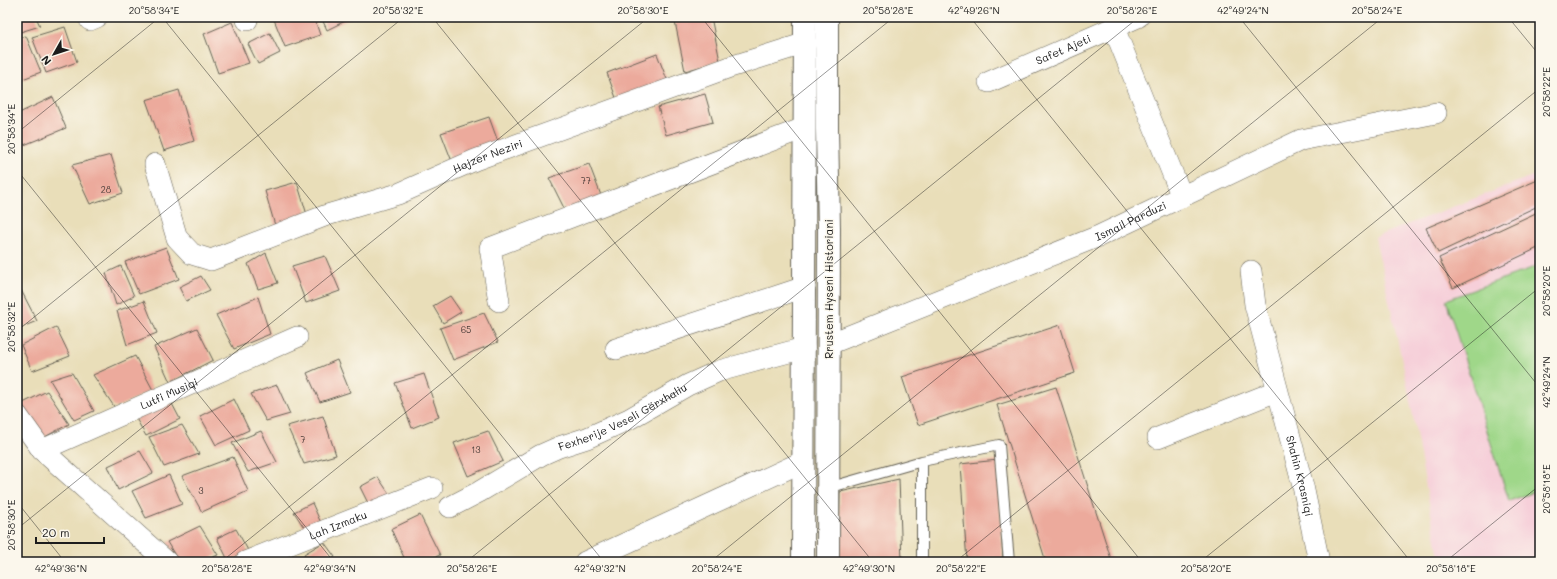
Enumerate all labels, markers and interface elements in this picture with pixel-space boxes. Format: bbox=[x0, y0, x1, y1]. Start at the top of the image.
text: 20°58'34"E bbox=[129, 3, 180, 17]
text: 20°58'32"E bbox=[373, 3, 423, 17]
text: 20°58'30"E bbox=[618, 3, 669, 17]
text: 20°58'28"E bbox=[863, 3, 914, 17]
text: 42°49'26"N bbox=[948, 3, 1000, 17]
text: 20°58'26"E bbox=[1107, 3, 1158, 17]
text: 42°49'24"N bbox=[1217, 3, 1269, 17]
text: 20°58'24"E bbox=[1352, 3, 1402, 17]
street label: Safet Ajeti bbox=[1033, 31, 1093, 68]
north arrow bbox=[34, 34, 74, 74]
text: N bbox=[37, 53, 54, 69]
text: 20°58'22"E bbox=[1539, 67, 1553, 117]
text: 20°58'34"E bbox=[4, 103, 18, 154]
street label: Hajzer Neziri bbox=[450, 135, 525, 176]
house number: 77 bbox=[581, 175, 591, 186]
house number: 28 bbox=[101, 184, 112, 195]
street label: Ismail Parduzi bbox=[1093, 197, 1169, 244]
street label: Rrustem Hyseni Historiani bbox=[821, 219, 836, 359]
text: 20°58'20"E bbox=[1539, 265, 1553, 316]
text: 20°58'32"E bbox=[4, 302, 18, 352]
house number: 65 bbox=[461, 324, 471, 335]
text: 42°49'24"N bbox=[1539, 356, 1553, 408]
street label: Lutfi Musiqi bbox=[138, 374, 200, 413]
street label: Fexherije Veseli Gërxhaliu bbox=[556, 379, 689, 454]
house number: 7 bbox=[300, 434, 306, 445]
street label: Shahin Krasniqi bbox=[1283, 434, 1317, 518]
house number: 13 bbox=[471, 444, 481, 455]
text: 20°58'18"E bbox=[1539, 464, 1553, 514]
house number: 3 bbox=[198, 485, 204, 496]
text: 20°58'30"E bbox=[4, 499, 18, 550]
street label: Lah Izmaku bbox=[307, 507, 369, 543]
scale bar bbox=[36, 519, 104, 545]
text: 20 m bbox=[42, 524, 70, 540]
text: 42°49'36"N bbox=[35, 561, 87, 575]
text: 20°58'28"E bbox=[202, 561, 253, 575]
text: 42°49'34"N bbox=[304, 561, 356, 575]
text: 20°58'26"E bbox=[447, 561, 498, 575]
text: 42°49'32"N bbox=[574, 561, 626, 575]
text: 20°58'24"E bbox=[692, 561, 742, 575]
text: 42°49'30"N bbox=[843, 561, 895, 575]
text: 20°58'22"E bbox=[936, 561, 986, 575]
text: 20°58'20"E bbox=[1181, 561, 1232, 575]
text: 20°58'18"E bbox=[1426, 561, 1476, 575]

